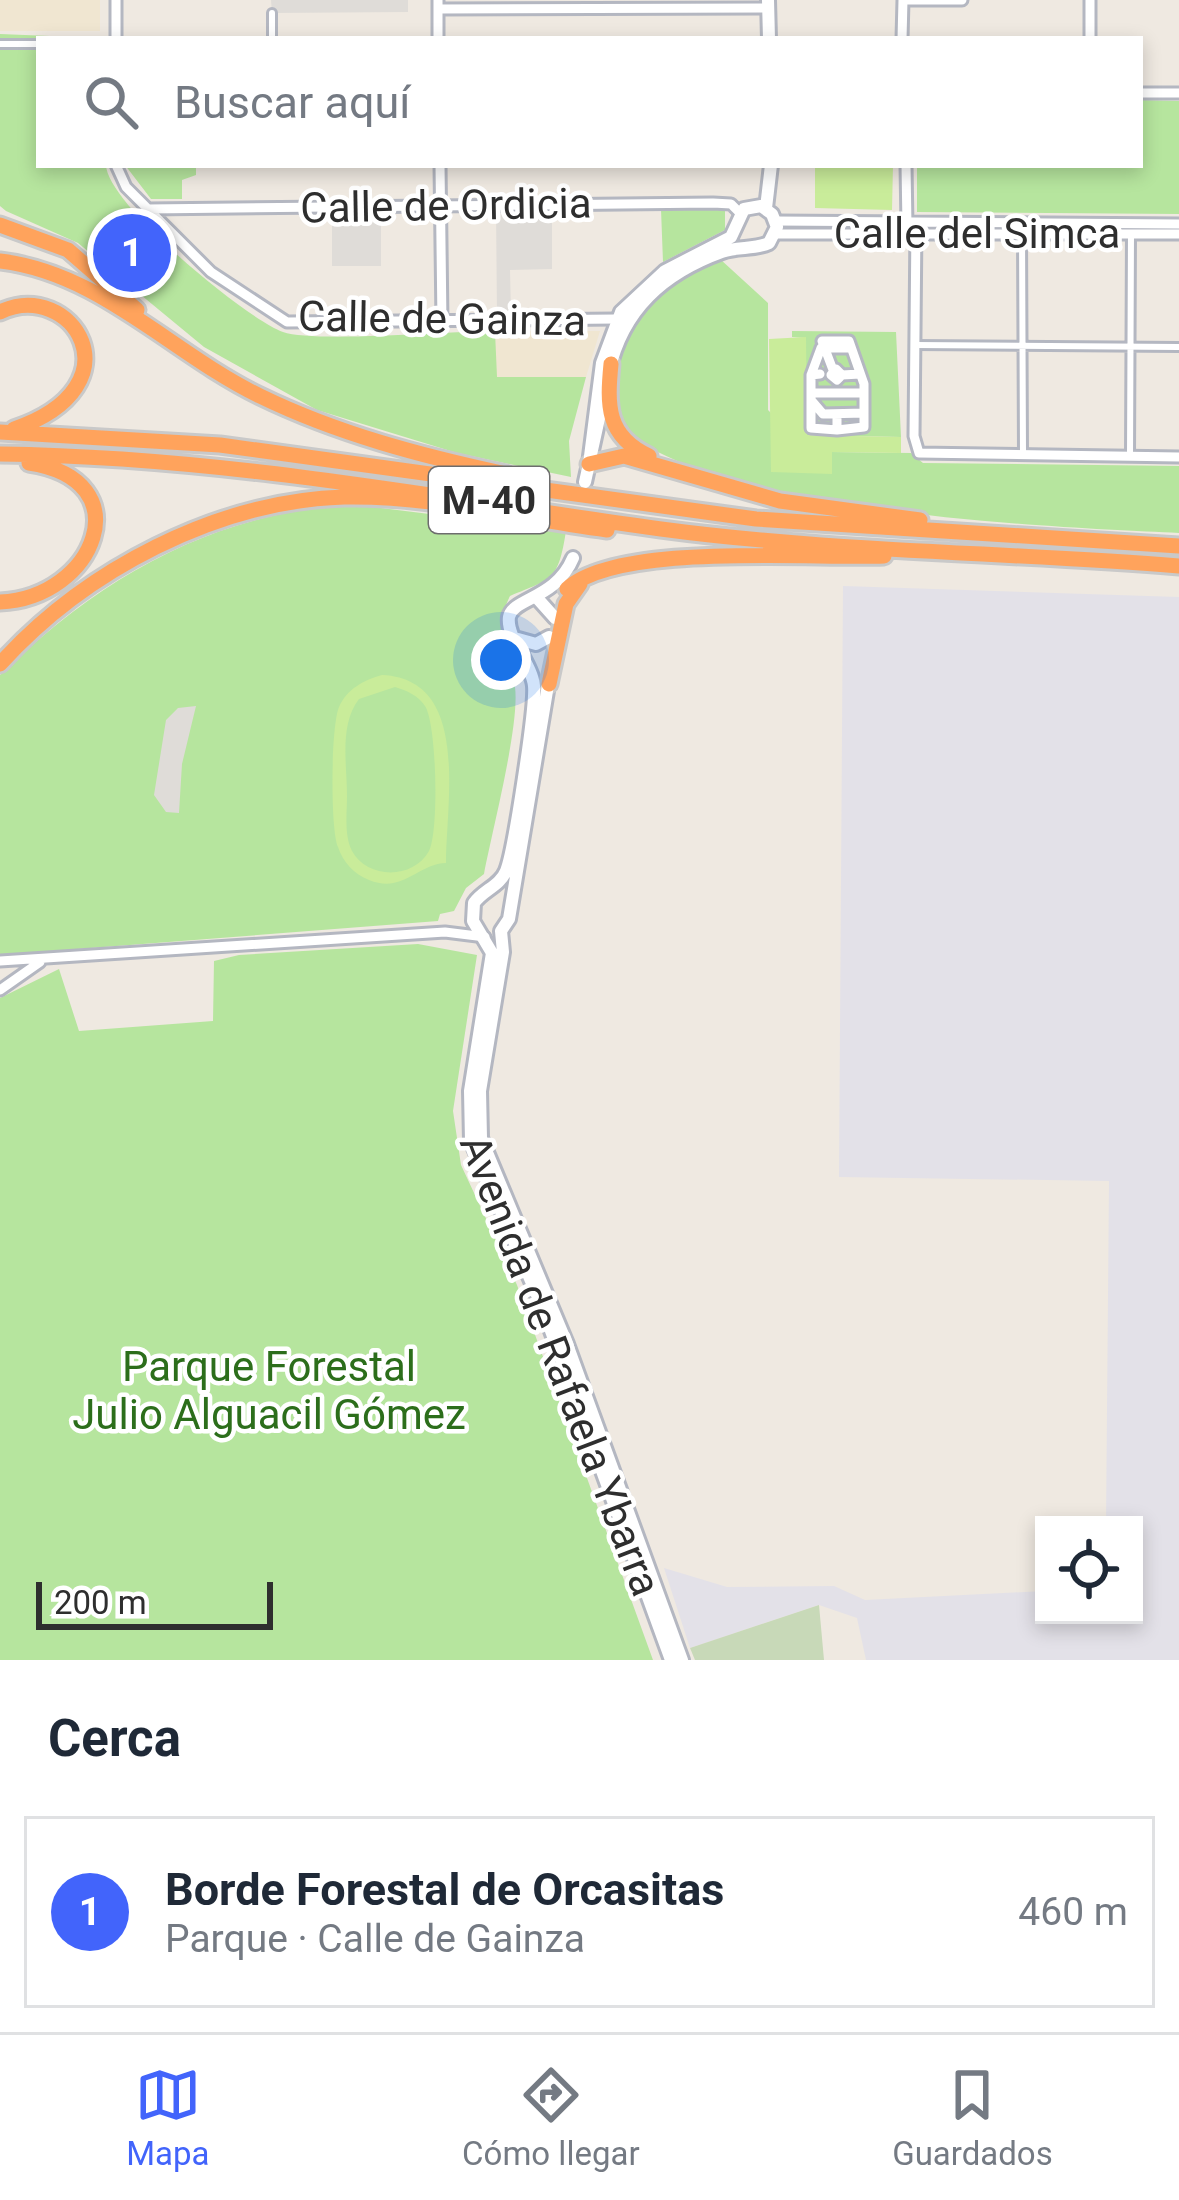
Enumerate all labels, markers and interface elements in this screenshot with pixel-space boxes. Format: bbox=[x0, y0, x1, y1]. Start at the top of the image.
search box bbox=[36, 36, 1143, 168]
icon: search bbox=[78, 69, 144, 135]
text: Buscar aquí bbox=[174, 76, 411, 129]
street label: Calle de Ordicia bbox=[300, 178, 592, 233]
pin: 1 bbox=[93, 208, 171, 298]
street label: Calle del Simca bbox=[834, 209, 1120, 258]
street label: Calle de Gainza bbox=[297, 291, 587, 346]
road number: M-40 bbox=[429, 467, 549, 533]
your location bbox=[471, 630, 531, 690]
street label: Avenida de Rafaela Ybarra bbox=[450, 1128, 671, 1602]
park label: Parque Forestal Julio Alguacil Gómez bbox=[72, 1342, 466, 1439]
map controls bbox=[1035, 1516, 1143, 1624]
button: locate bbox=[1035, 1516, 1143, 1624]
scale bar bbox=[36, 1576, 273, 1629]
text: 200 m bbox=[54, 1583, 147, 1622]
text: Cerca bbox=[48, 1709, 181, 1768]
text: Borde Forestal de Orcasitas bbox=[165, 1863, 724, 1916]
text: 1 bbox=[79, 1889, 101, 1935]
text: 460 m bbox=[1018, 1889, 1128, 1935]
text: Parque · Calle de Gainza bbox=[165, 1916, 585, 1962]
tab: Mapa bbox=[126, 2062, 210, 2173]
tab: Cómo llegar bbox=[462, 2062, 640, 2173]
tab: Guardados bbox=[892, 2062, 1053, 2173]

